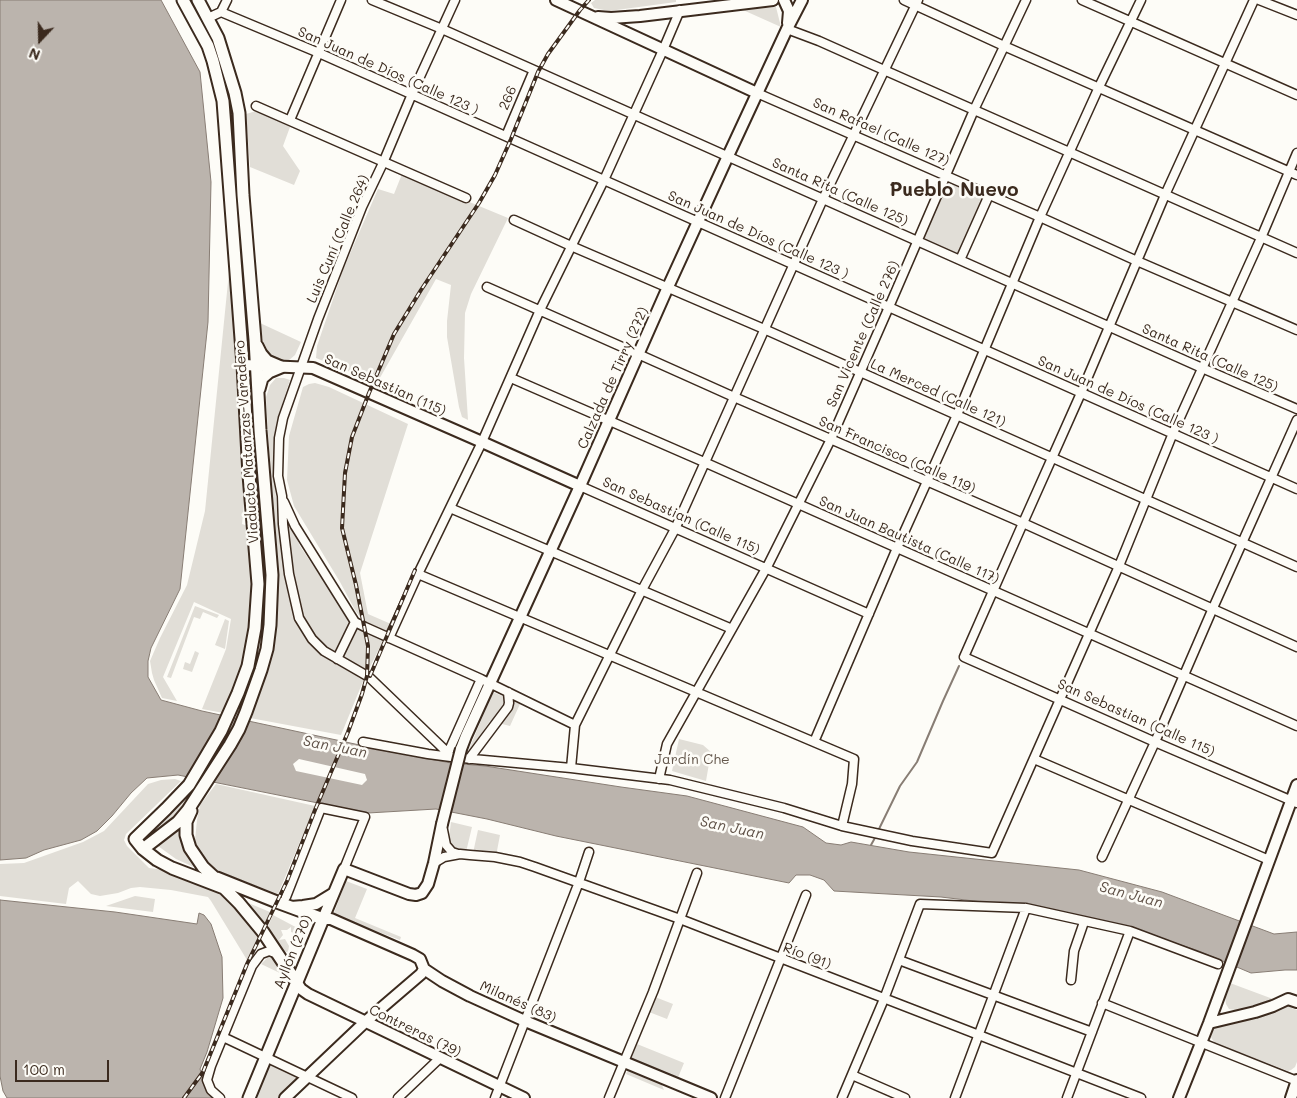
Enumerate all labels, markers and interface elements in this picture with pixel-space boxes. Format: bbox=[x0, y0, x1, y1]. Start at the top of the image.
north arrow bbox=[15, 15, 65, 65]
street label: San Juan de Díos (Calle 123 ) bbox=[295, 23, 481, 119]
text: N bbox=[26, 44, 43, 65]
street label: 266 bbox=[495, 83, 521, 113]
street label: San Rafael (Calle 127) bbox=[810, 94, 952, 170]
street label: Santa Rita (Calle 125) bbox=[769, 154, 911, 230]
street label: Luis Cuní (Calle 264) bbox=[303, 172, 373, 306]
district label: Pueblo Nuevo bbox=[889, 179, 1019, 201]
street label: San Juan de Díos (Calle 123 ) bbox=[665, 187, 851, 283]
street label: San Vicente (Calle 276) bbox=[823, 258, 903, 410]
street label: Calzada de Tirry (272) bbox=[574, 304, 652, 452]
street label: Santa Rita (Calle 125) bbox=[1139, 320, 1281, 396]
street label: Viaducto Matanzas-Varadero bbox=[232, 340, 262, 544]
street label: San Sebastian (115) bbox=[322, 351, 448, 419]
street label: San Juan de Díos (Calle 123 ) bbox=[1035, 352, 1221, 448]
street label: La Merced (Calle 121) bbox=[868, 356, 1008, 430]
street label: San Francisco (Calle 119) bbox=[816, 413, 978, 497]
street label: San Sebastian (Calle 115) bbox=[600, 474, 762, 558]
street label: San Juan Bautista (Calle 117) bbox=[816, 493, 1002, 587]
street label: San Sebastian (Calle 115) bbox=[1055, 676, 1217, 760]
water label: San Juan bbox=[301, 732, 369, 762]
park label: Jardín Che bbox=[654, 752, 730, 768]
water label: San Juan bbox=[698, 812, 766, 844]
water label: San Juan bbox=[1097, 878, 1165, 912]
street label: Ayllón (270) bbox=[271, 913, 315, 991]
street label: Río (91) bbox=[781, 939, 833, 973]
street label: Milanés (83) bbox=[477, 978, 559, 1026]
street label: Contreras (79) bbox=[366, 1001, 464, 1061]
scale bar bbox=[18, 1050, 111, 1082]
text: 100 m bbox=[23, 1059, 65, 1079]

